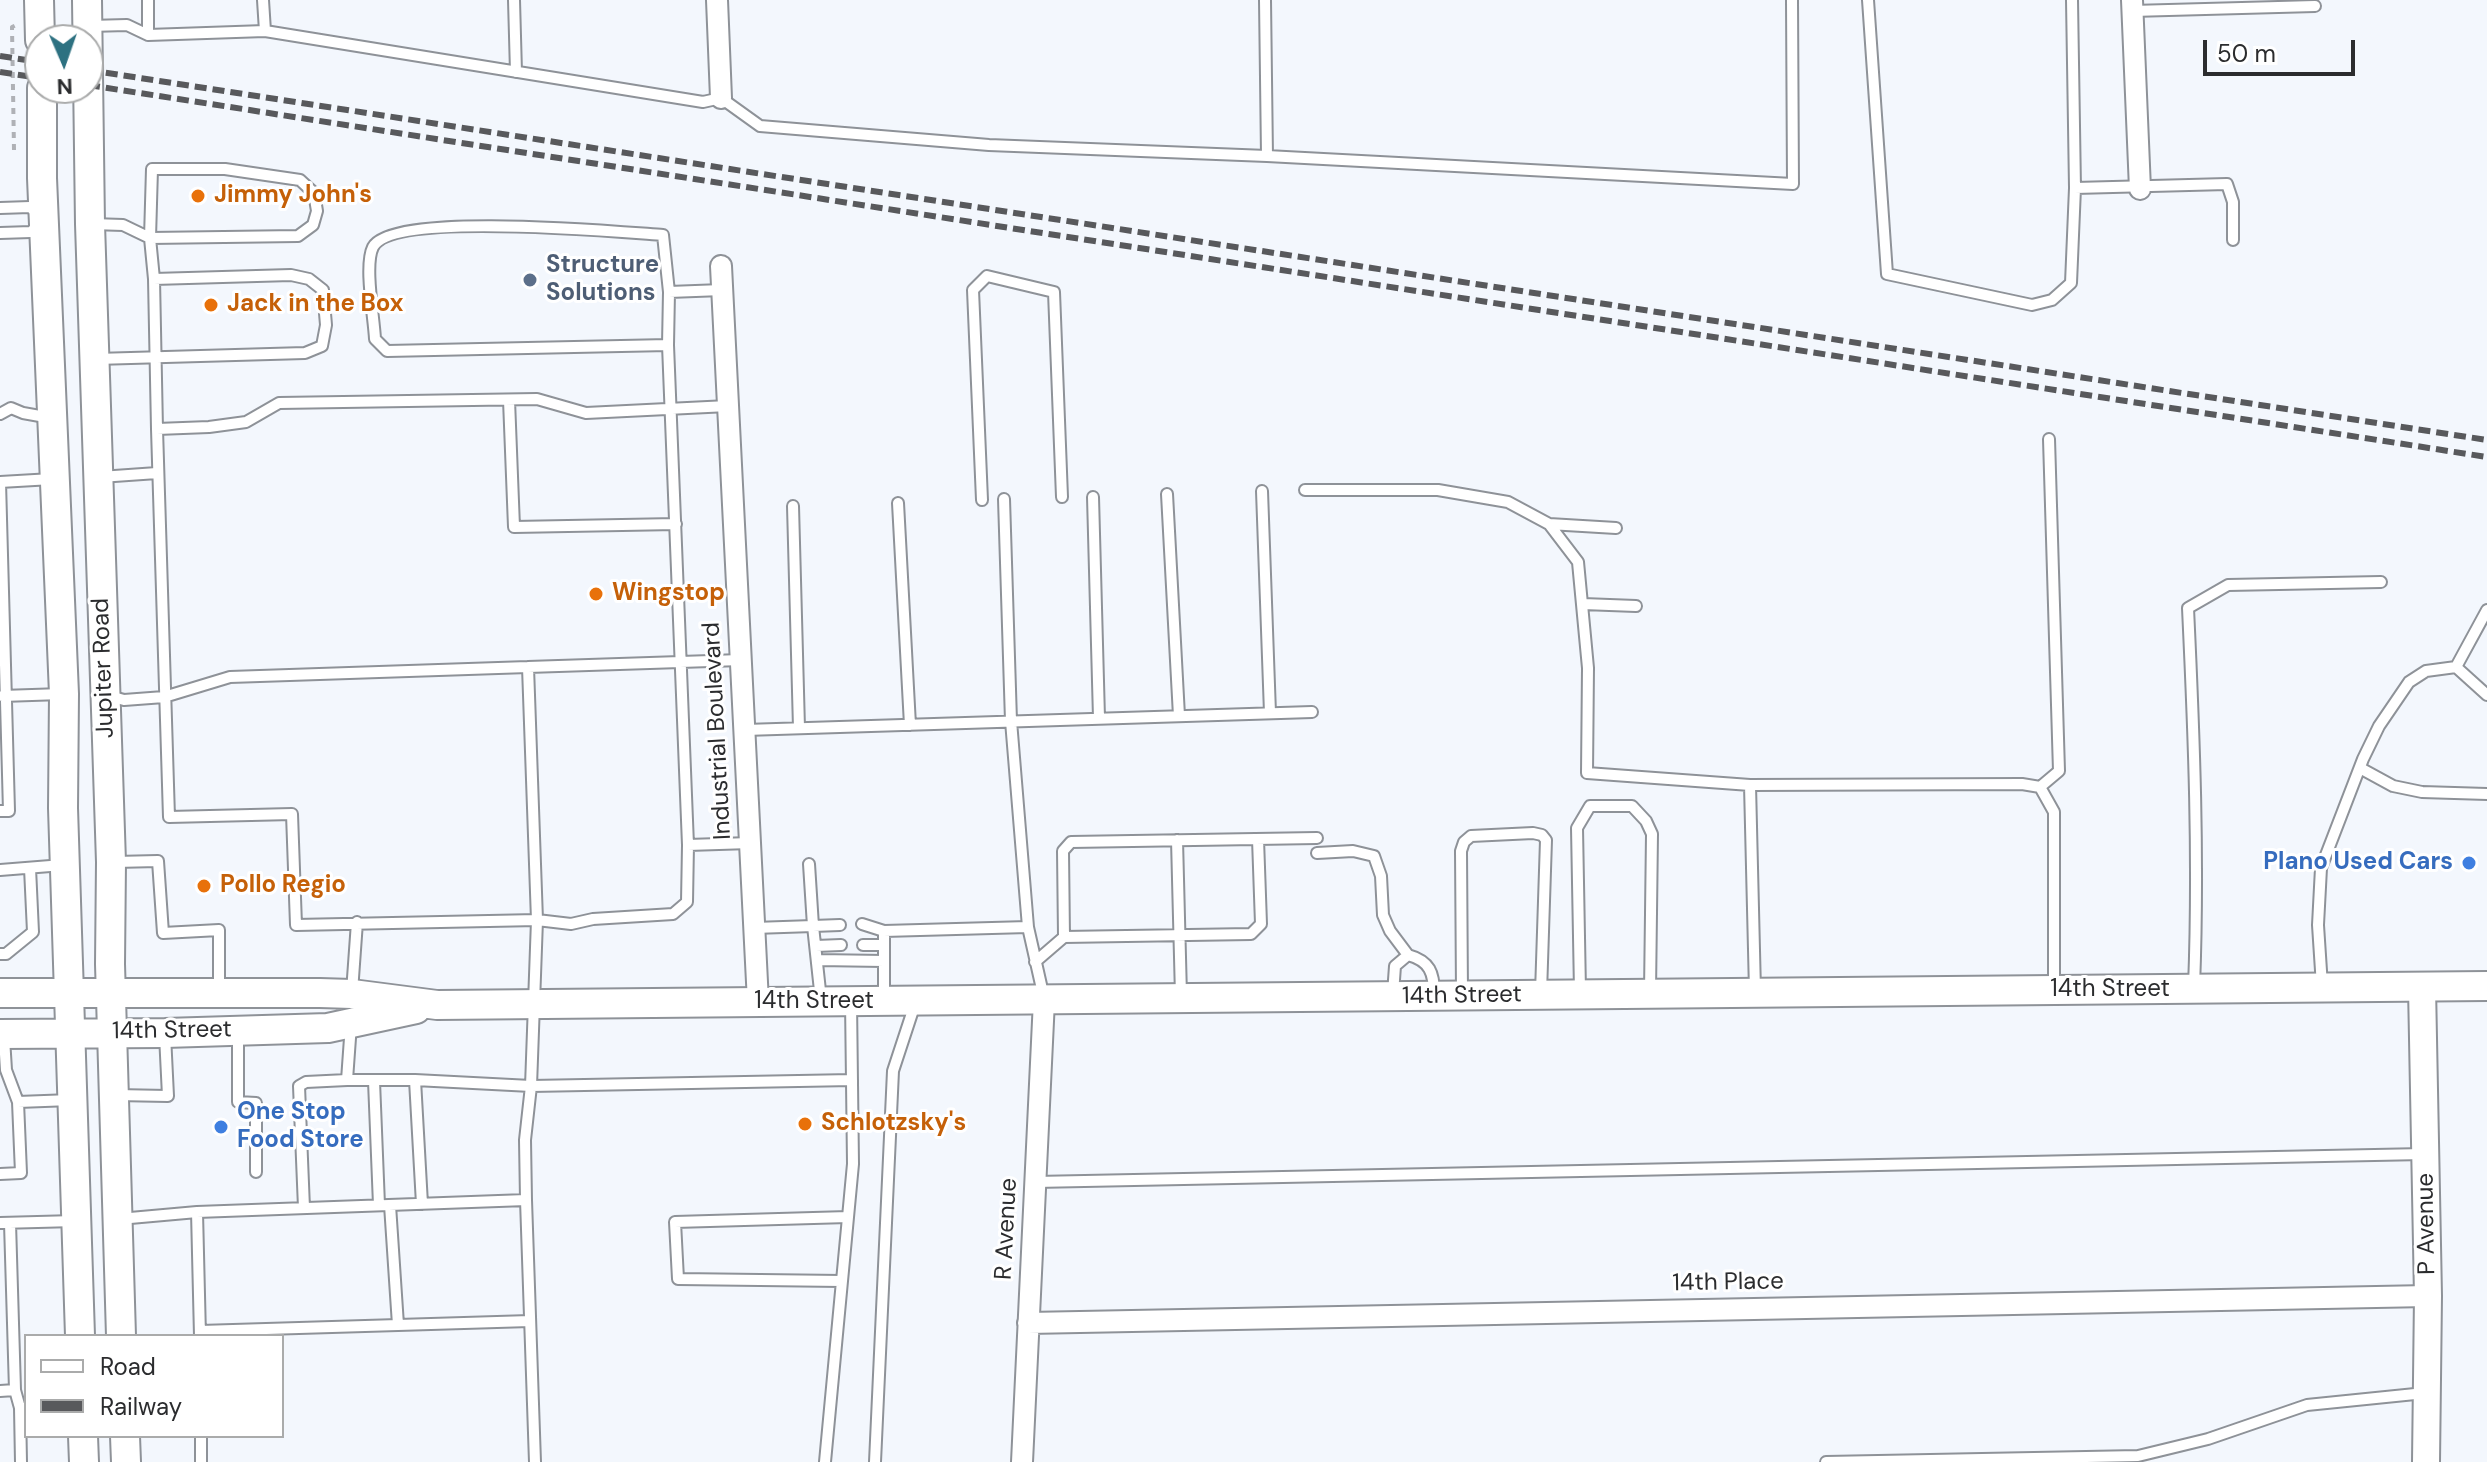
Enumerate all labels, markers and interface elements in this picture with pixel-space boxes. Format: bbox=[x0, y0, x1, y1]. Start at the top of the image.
north arrow bbox=[24, 24, 104, 104]
scale bar bbox=[2207, 24, 2359, 74]
text: 50 m bbox=[2217, 38, 2276, 69]
text: N bbox=[56, 72, 73, 101]
place label: Jimmy John's bbox=[214, 182, 372, 210]
marker: Jimmy John's bbox=[189, 187, 207, 205]
place label: Structure Solutions bbox=[546, 252, 659, 308]
marker: Structure Solutions bbox=[521, 271, 539, 289]
place label: Jack in the Box bbox=[227, 291, 403, 319]
marker: Jack in the Box bbox=[202, 296, 220, 314]
place label: Wingstop bbox=[612, 580, 725, 608]
marker: Wingstop bbox=[587, 585, 605, 603]
street label: Jupiter Road bbox=[87, 597, 121, 739]
street label: Industrial Boulevard bbox=[698, 621, 738, 841]
place label: Plano Used Cars bbox=[2263, 849, 2453, 877]
marker: Plano Used Cars bbox=[2460, 854, 2478, 872]
place label: Pollo Regio bbox=[220, 872, 346, 900]
marker: Pollo Regio bbox=[195, 877, 213, 895]
street label: 14th Street bbox=[2050, 976, 2170, 1004]
street label: 14th Street bbox=[1402, 981, 1522, 1011]
street label: 14th Street bbox=[754, 988, 874, 1016]
street label: 14th Street bbox=[112, 1016, 232, 1046]
place label: One Stop Food Store bbox=[237, 1099, 364, 1155]
place label: Schlotzsky's bbox=[821, 1110, 966, 1138]
marker: Schlotzsky's bbox=[796, 1115, 814, 1133]
marker: One Stop Food Store bbox=[212, 1118, 230, 1136]
street label: P Avenue bbox=[2412, 1173, 2442, 1275]
street label: R Avenue bbox=[990, 1177, 1024, 1281]
street label: 14th Place bbox=[1672, 1268, 1784, 1298]
legend bbox=[24, 1334, 284, 1438]
text: Road bbox=[100, 1351, 156, 1382]
text: Railway bbox=[100, 1391, 182, 1422]

